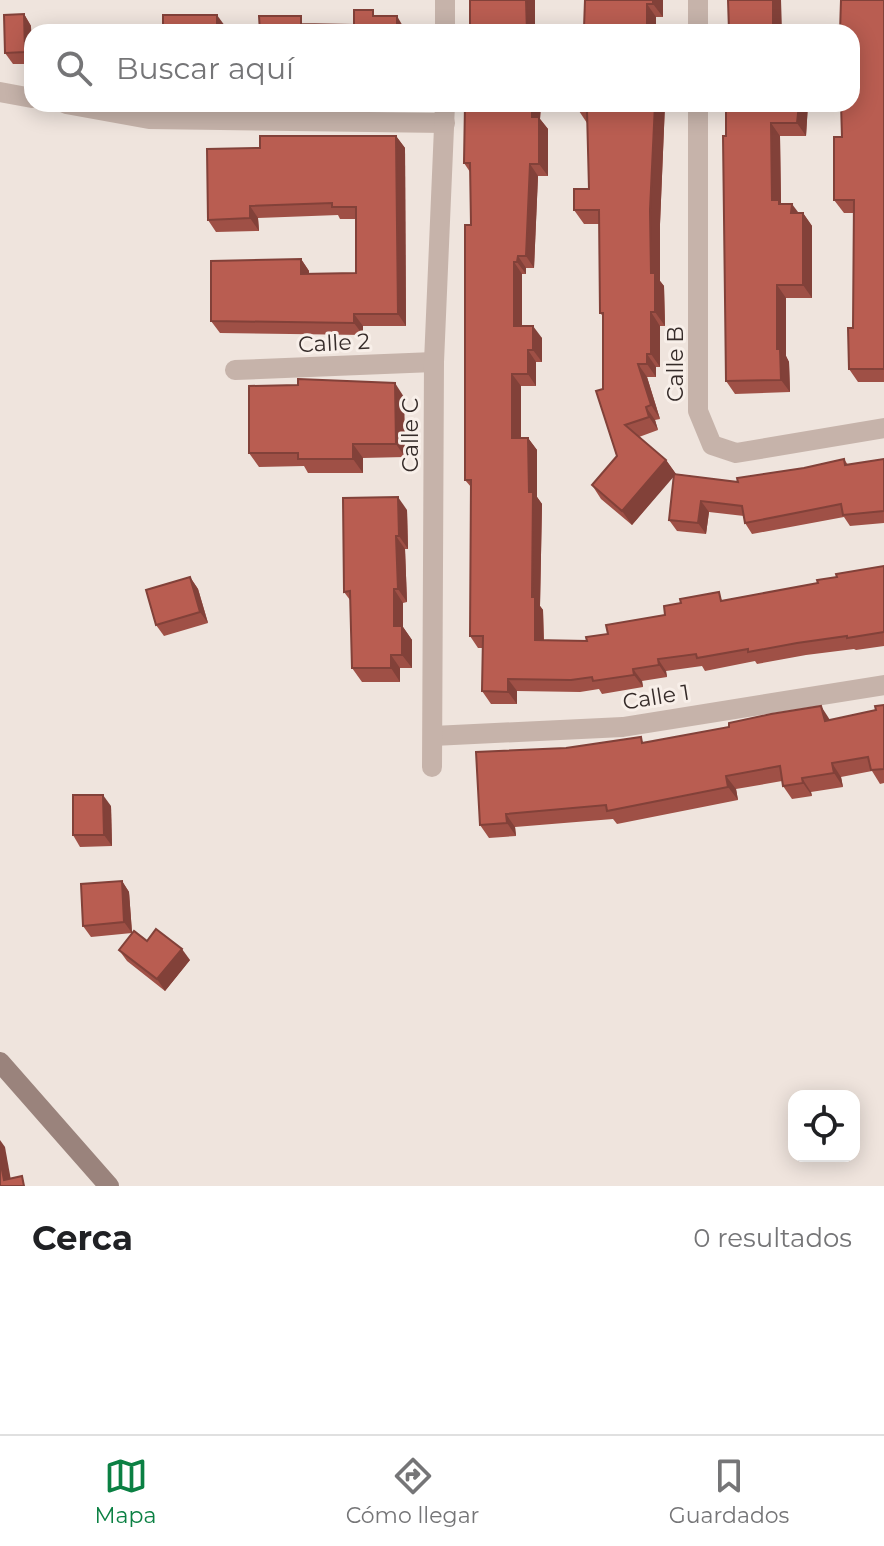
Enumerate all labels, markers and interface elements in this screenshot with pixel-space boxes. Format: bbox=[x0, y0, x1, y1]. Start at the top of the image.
search box bbox=[24, 24, 860, 112]
icon: search bbox=[52, 46, 96, 90]
text: Buscar aquí bbox=[116, 50, 294, 87]
street label: Calle B bbox=[662, 326, 689, 402]
street label: Calle 2 bbox=[297, 328, 371, 358]
street label: Calle C bbox=[397, 398, 424, 472]
street label: Calle 1 bbox=[621, 678, 691, 716]
map controls bbox=[788, 1090, 860, 1162]
button: locate bbox=[788, 1090, 860, 1162]
text: Cerca bbox=[32, 1217, 133, 1259]
text: 0 resultados bbox=[693, 1222, 852, 1254]
tab: Mapa bbox=[95, 1454, 156, 1529]
tab: Cómo llegar bbox=[346, 1454, 479, 1529]
tab: Guardados bbox=[669, 1454, 789, 1529]

